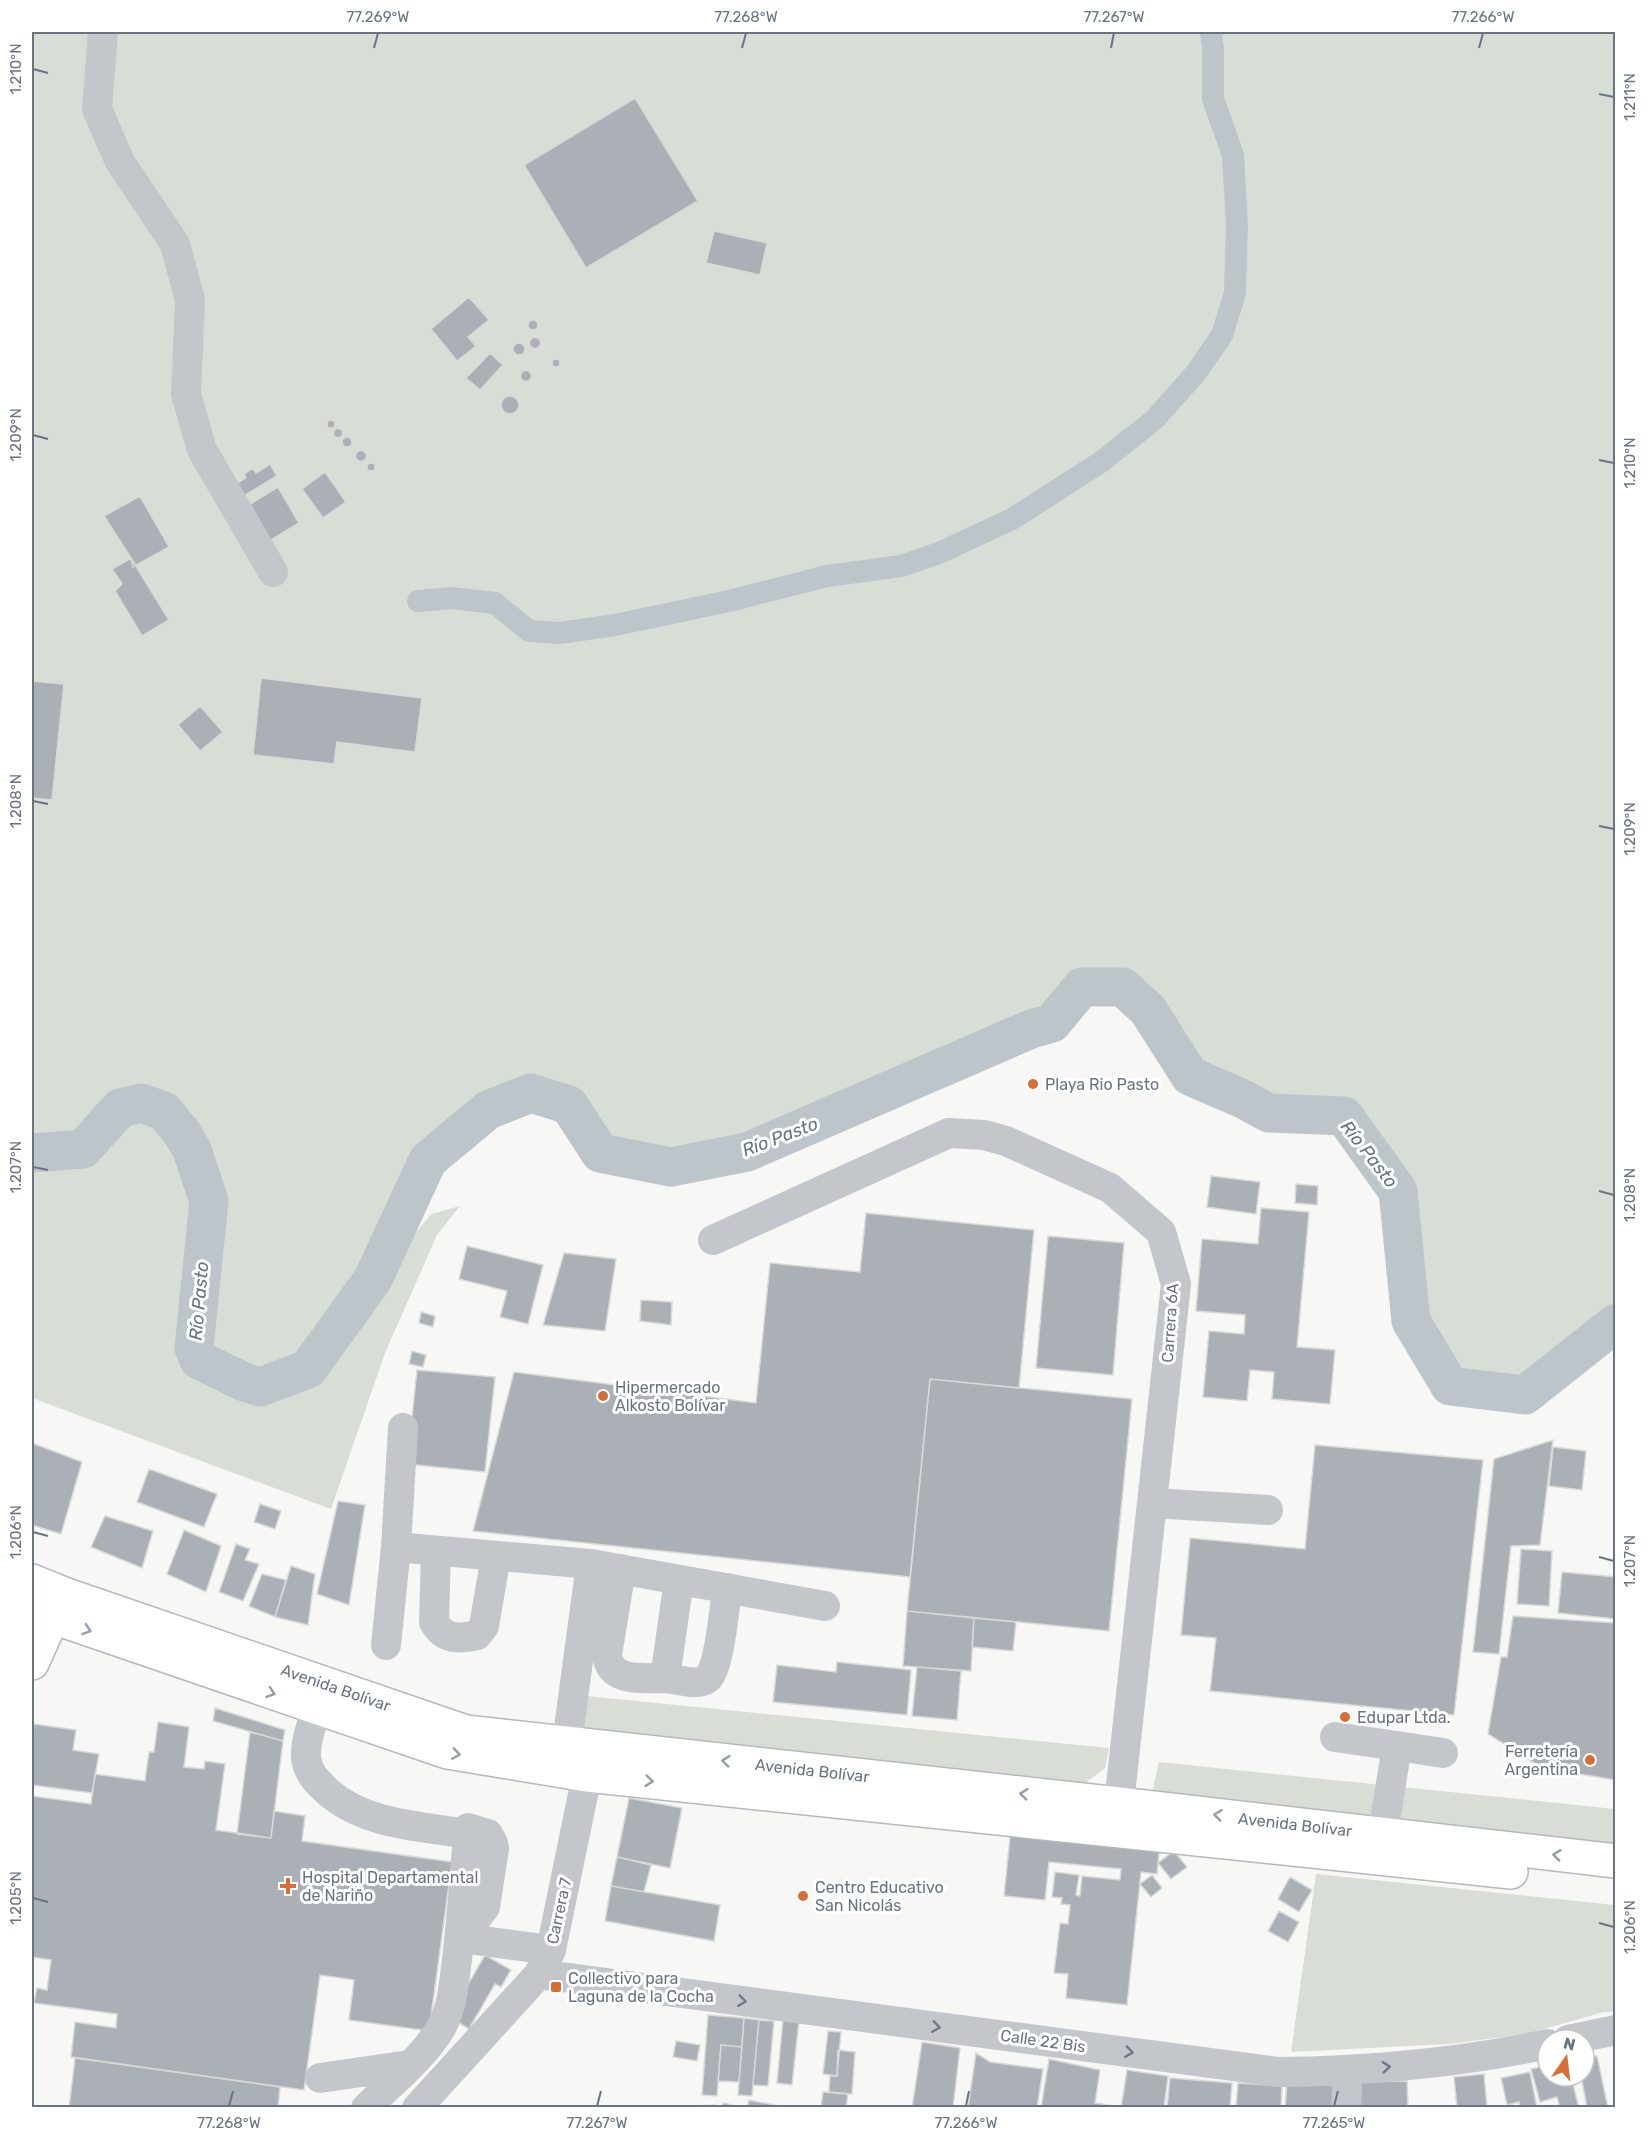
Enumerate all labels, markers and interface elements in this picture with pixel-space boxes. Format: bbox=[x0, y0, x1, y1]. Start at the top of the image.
text: 77.269°W bbox=[347, 8, 409, 26]
text: 77.268°W bbox=[714, 8, 778, 26]
text: 77.267°W bbox=[1083, 8, 1145, 26]
text: 77.266°W bbox=[1452, 8, 1514, 26]
text: 1.210°N bbox=[7, 43, 25, 95]
text: 1.211°N bbox=[1621, 73, 1639, 121]
text: 1.209°N bbox=[7, 408, 25, 462]
text: 1.210°N bbox=[1621, 437, 1639, 489]
text: 1.208°N bbox=[7, 774, 25, 828]
text: 1.209°N bbox=[1621, 802, 1639, 856]
place label: Playa Rio Pasto bbox=[1045, 1075, 1159, 1094]
marker: Playa Rio Pasto bbox=[1026, 1077, 1040, 1091]
water label: Río Pasto bbox=[739, 1112, 821, 1162]
water label: Río Pasto bbox=[1336, 1116, 1402, 1192]
text: 1.207°N bbox=[7, 1141, 25, 1193]
text: 1.208°N bbox=[1621, 1168, 1639, 1222]
water label: Río Pasto bbox=[185, 1260, 213, 1342]
street label: Carrera 6A bbox=[1158, 1282, 1182, 1363]
place label: Hipermercado Alkosto Bolívar bbox=[615, 1378, 725, 1415]
marker: Hipermercado Alkosto Bolívar bbox=[596, 1389, 610, 1403]
text: 1.206°N bbox=[7, 1505, 25, 1559]
text: 1.207°N bbox=[1621, 1535, 1639, 1587]
one-way arrow bbox=[81, 1622, 91, 1635]
street label: Avenida Bolívar bbox=[279, 1660, 393, 1715]
one-way arrow bbox=[265, 1685, 276, 1698]
place label: Edupar Ltda. bbox=[1357, 1708, 1451, 1727]
marker: Edupar Ltda. bbox=[1338, 1710, 1352, 1724]
place label: Ferretería Argentina bbox=[1505, 1742, 1578, 1779]
one-way arrow bbox=[451, 1747, 461, 1759]
marker: Ferretería Argentina bbox=[1583, 1753, 1597, 1767]
street label: Avenida Bolívar bbox=[754, 1754, 870, 1786]
one-way arrow bbox=[721, 1755, 730, 1768]
one-way arrow bbox=[645, 1774, 654, 1787]
one-way arrow bbox=[1019, 1788, 1028, 1800]
street label: Avenida Bolívar bbox=[1237, 1808, 1353, 1840]
one-way arrow bbox=[1213, 1810, 1222, 1822]
one-way arrow bbox=[1553, 1849, 1562, 1861]
place label: Hospital Departamental de Nariño bbox=[302, 1868, 478, 1905]
text: 1.205°N bbox=[7, 1871, 25, 1925]
street label: Carrera 7 bbox=[543, 1876, 575, 1946]
marker: Hospital Departamental de Nariño bbox=[279, 1877, 297, 1895]
place label: Centro Educativo San Nicolás bbox=[815, 1878, 944, 1915]
marker: Centro Educativo San Nicolás bbox=[796, 1889, 810, 1903]
text: 1.206°N bbox=[1621, 1900, 1639, 1954]
place label: Collectivo para Laguna de la Cocha bbox=[568, 1969, 714, 2006]
marker: Collectivo para Laguna de la Cocha bbox=[549, 1980, 563, 1994]
one-way arrow bbox=[738, 1994, 747, 2007]
one-way arrow bbox=[931, 2020, 940, 2032]
street label: Calle 22 Bis bbox=[999, 2026, 1087, 2056]
north arrow bbox=[1536, 2028, 1596, 2088]
text: N bbox=[1562, 2033, 1577, 2055]
one-way arrow bbox=[1124, 2046, 1134, 2058]
one-way arrow bbox=[1381, 2061, 1390, 2074]
text: 77.268°W bbox=[197, 2114, 261, 2132]
text: 77.267°W bbox=[566, 2114, 628, 2132]
text: 77.266°W bbox=[935, 2114, 997, 2132]
text: 77.265°W bbox=[1303, 2114, 1365, 2132]

